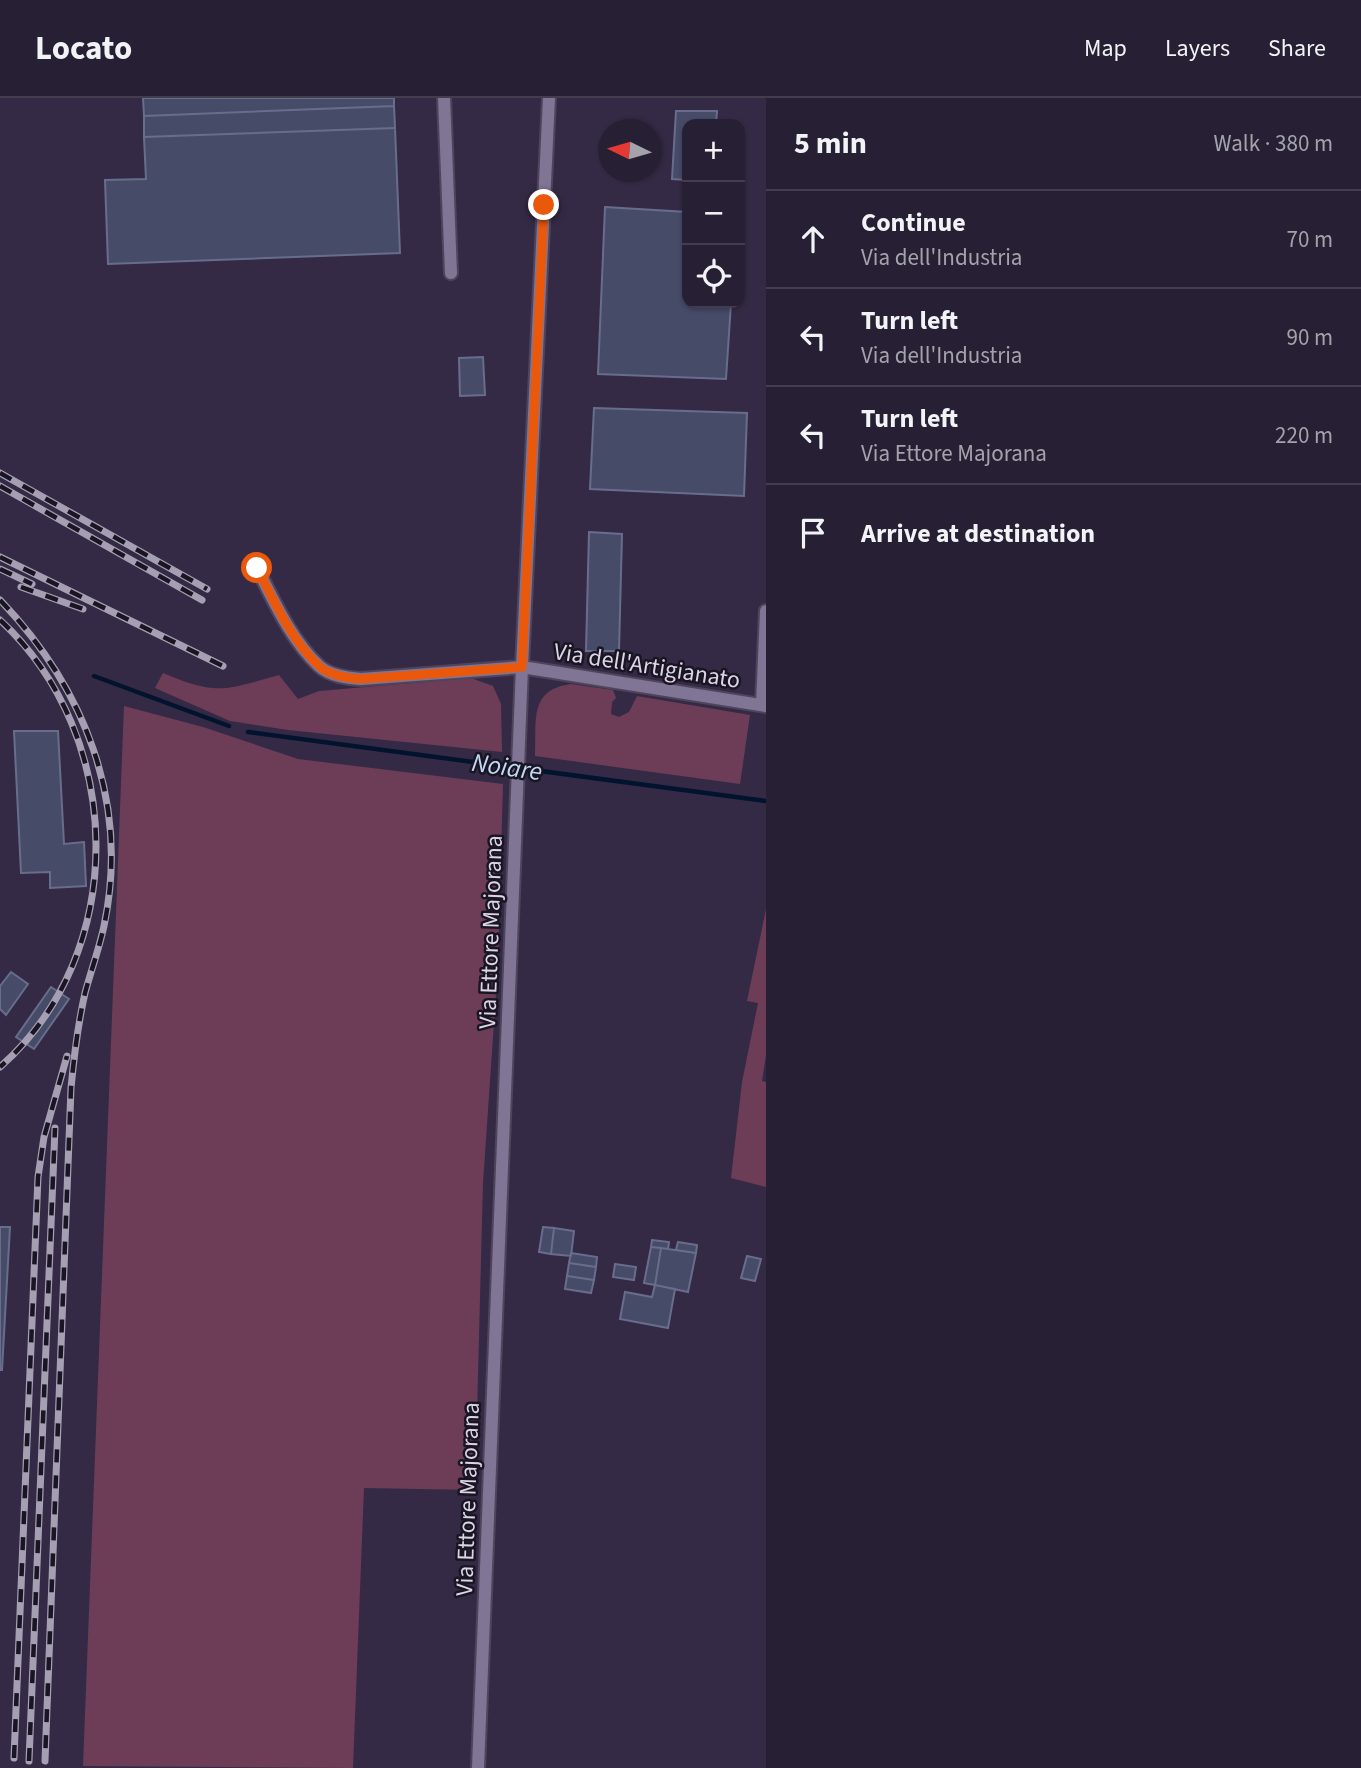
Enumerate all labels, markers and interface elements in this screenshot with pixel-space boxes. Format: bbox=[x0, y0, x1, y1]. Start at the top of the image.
text: Locato bbox=[35, 25, 132, 72]
text: Map bbox=[1084, 31, 1127, 66]
text: Layers bbox=[1165, 31, 1230, 66]
text: Share bbox=[1268, 31, 1326, 66]
north arrow bbox=[598, 119, 661, 182]
map controls bbox=[682, 119, 745, 308]
button: + bbox=[682, 119, 745, 182]
text: 5 min bbox=[794, 122, 867, 165]
text: Walk · 380 m bbox=[1214, 127, 1333, 160]
button: − bbox=[682, 182, 745, 245]
route end bbox=[528, 189, 559, 220]
text: Continue bbox=[861, 204, 966, 241]
icon: ahead bbox=[794, 220, 832, 258]
text: 70 m bbox=[1286, 223, 1333, 256]
text: Via dell'Industria bbox=[861, 241, 1022, 274]
button: locate bbox=[682, 245, 745, 308]
text: Turn left bbox=[861, 302, 958, 339]
icon: left bbox=[794, 318, 832, 356]
text: 90 m bbox=[1286, 321, 1333, 354]
text: Via dell'Industria bbox=[861, 339, 1022, 372]
text: Turn left bbox=[861, 400, 958, 437]
icon: left bbox=[794, 416, 832, 454]
text: 220 m bbox=[1275, 419, 1333, 452]
text: Via Ettore Majorana bbox=[861, 437, 1047, 470]
icon: arrive bbox=[794, 514, 832, 552]
text: Arrive at destination bbox=[861, 515, 1095, 552]
route start bbox=[241, 552, 272, 583]
street label: Via dell'Artigianato bbox=[551, 634, 743, 698]
water label: Noiare bbox=[469, 744, 545, 790]
street label: Via Ettore Majorana bbox=[470, 834, 512, 1030]
street label: Via Ettore Majorana bbox=[447, 1401, 489, 1597]

